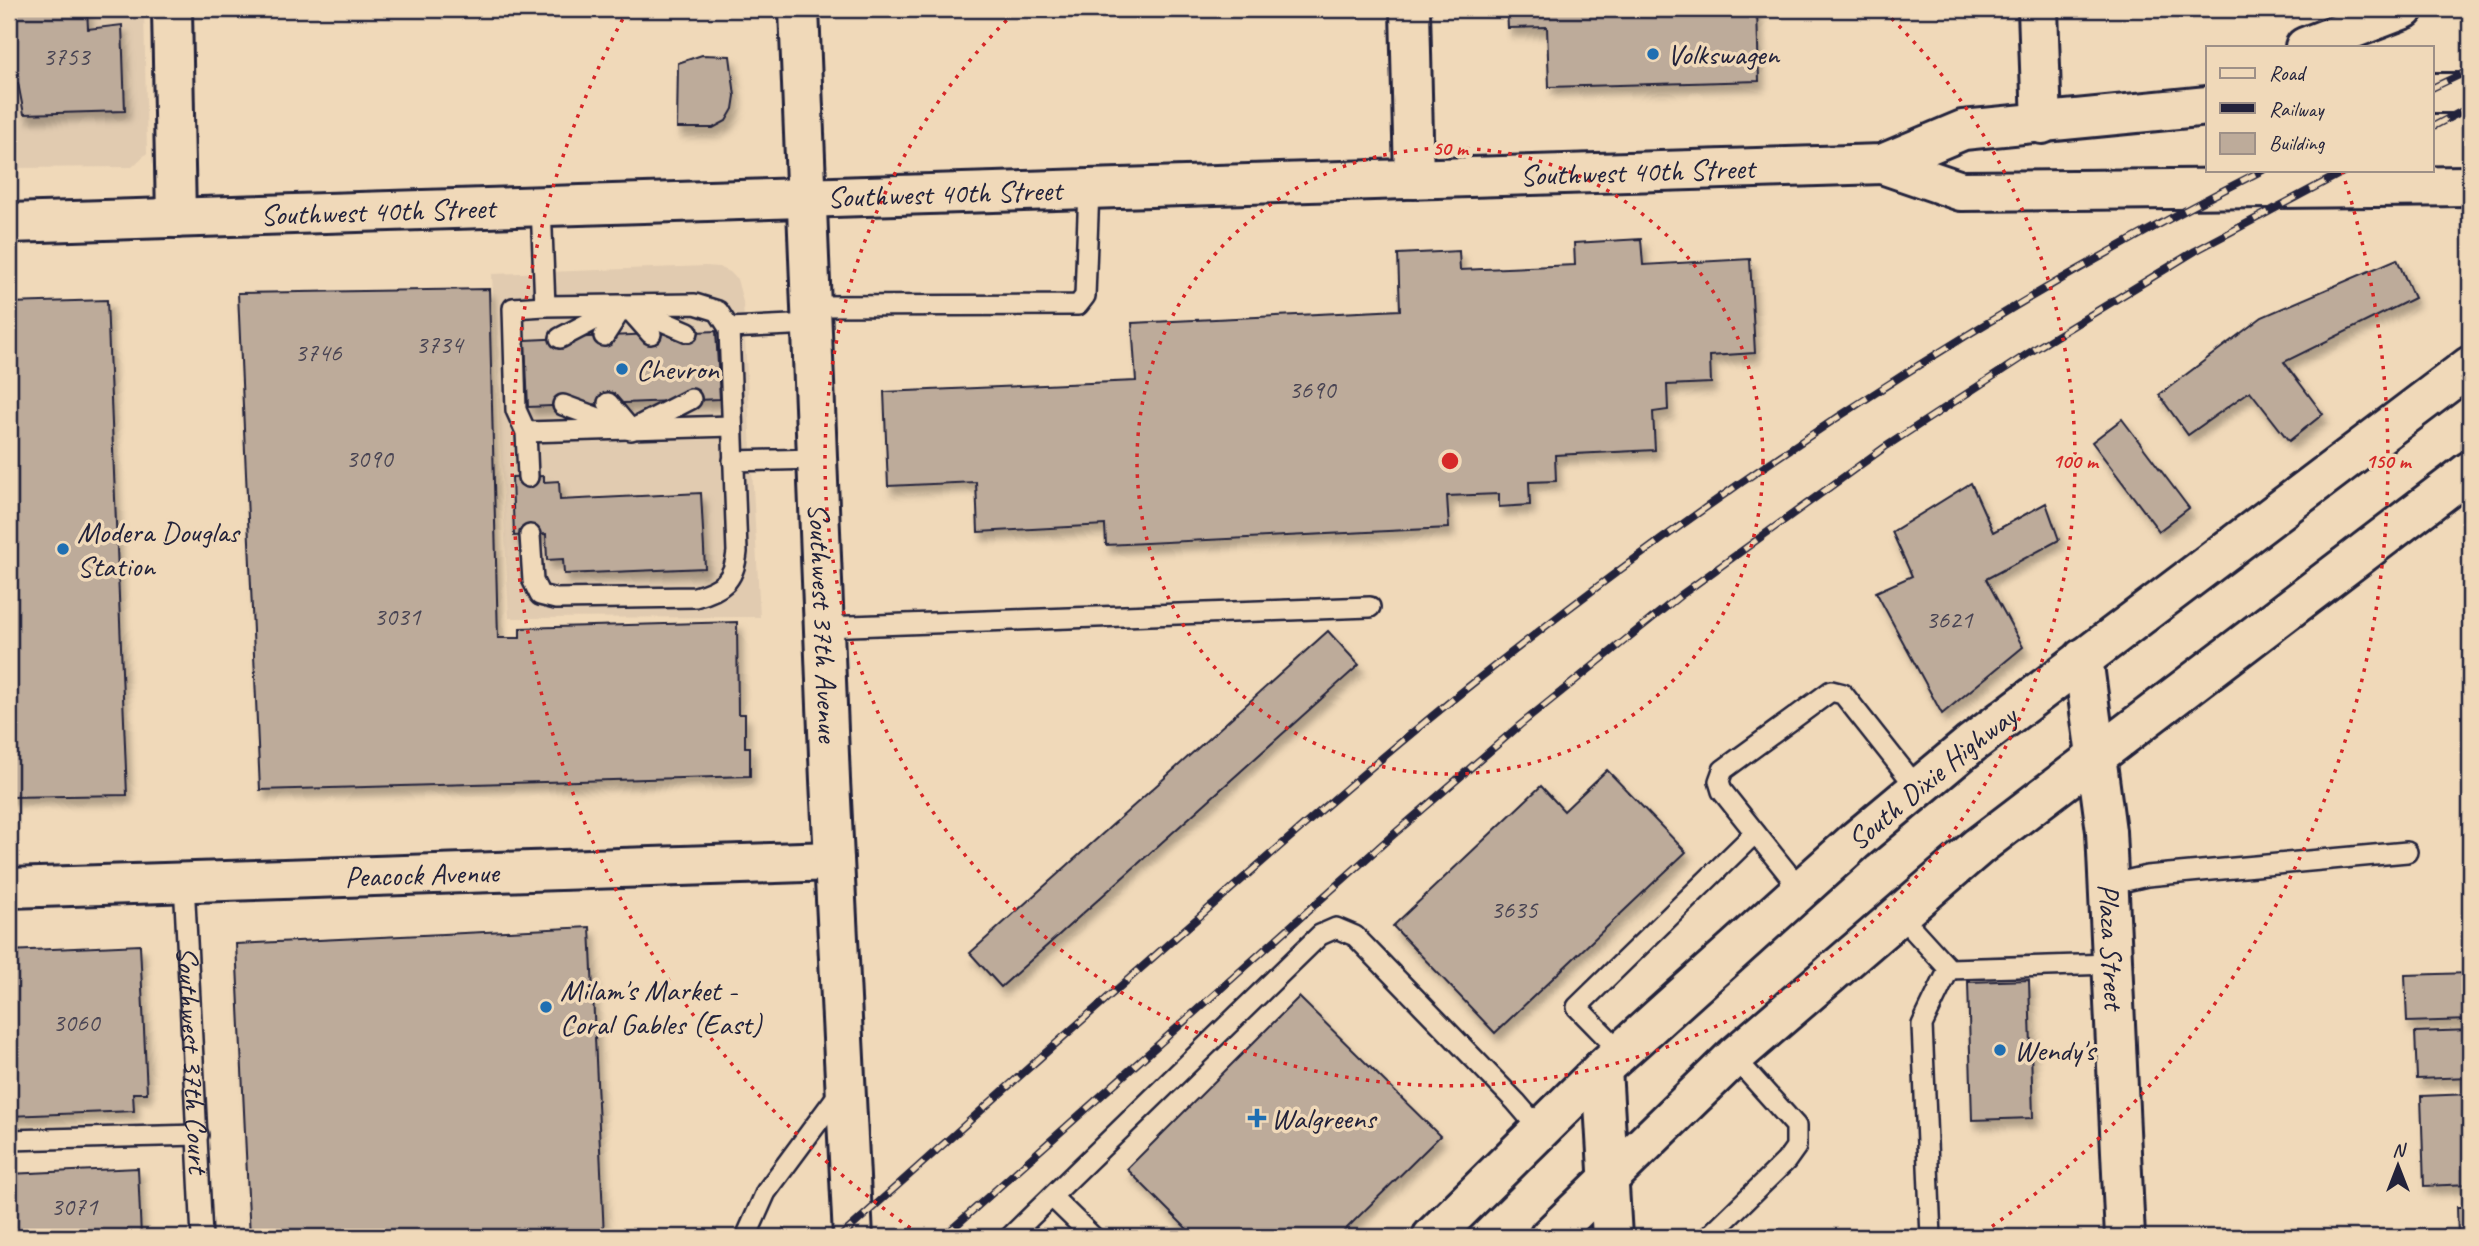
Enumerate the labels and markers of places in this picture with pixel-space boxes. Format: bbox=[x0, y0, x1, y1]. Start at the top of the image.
place label: Volkswagen bbox=[1667, 35, 1781, 73]
marker: Volkswagen bbox=[1645, 46, 1661, 62]
place label: Chevron bbox=[636, 350, 720, 388]
marker: Chevron bbox=[614, 361, 630, 377]
centre of rings bbox=[1438, 449, 1462, 473]
place label: Modera Douglas Station bbox=[77, 513, 241, 585]
marker: Modera Douglas Station bbox=[55, 541, 71, 557]
place label: Milam's Market - Coral Gables (East) bbox=[560, 971, 764, 1043]
marker: Milam's Market - Coral Gables (East) bbox=[538, 999, 554, 1015]
place label: Wendy's bbox=[2014, 1031, 2098, 1069]
marker: Wendy's bbox=[1992, 1042, 2008, 1058]
place label: Walgreens bbox=[1271, 1099, 1378, 1137]
marker: Walgreens bbox=[1249, 1110, 1265, 1126]

